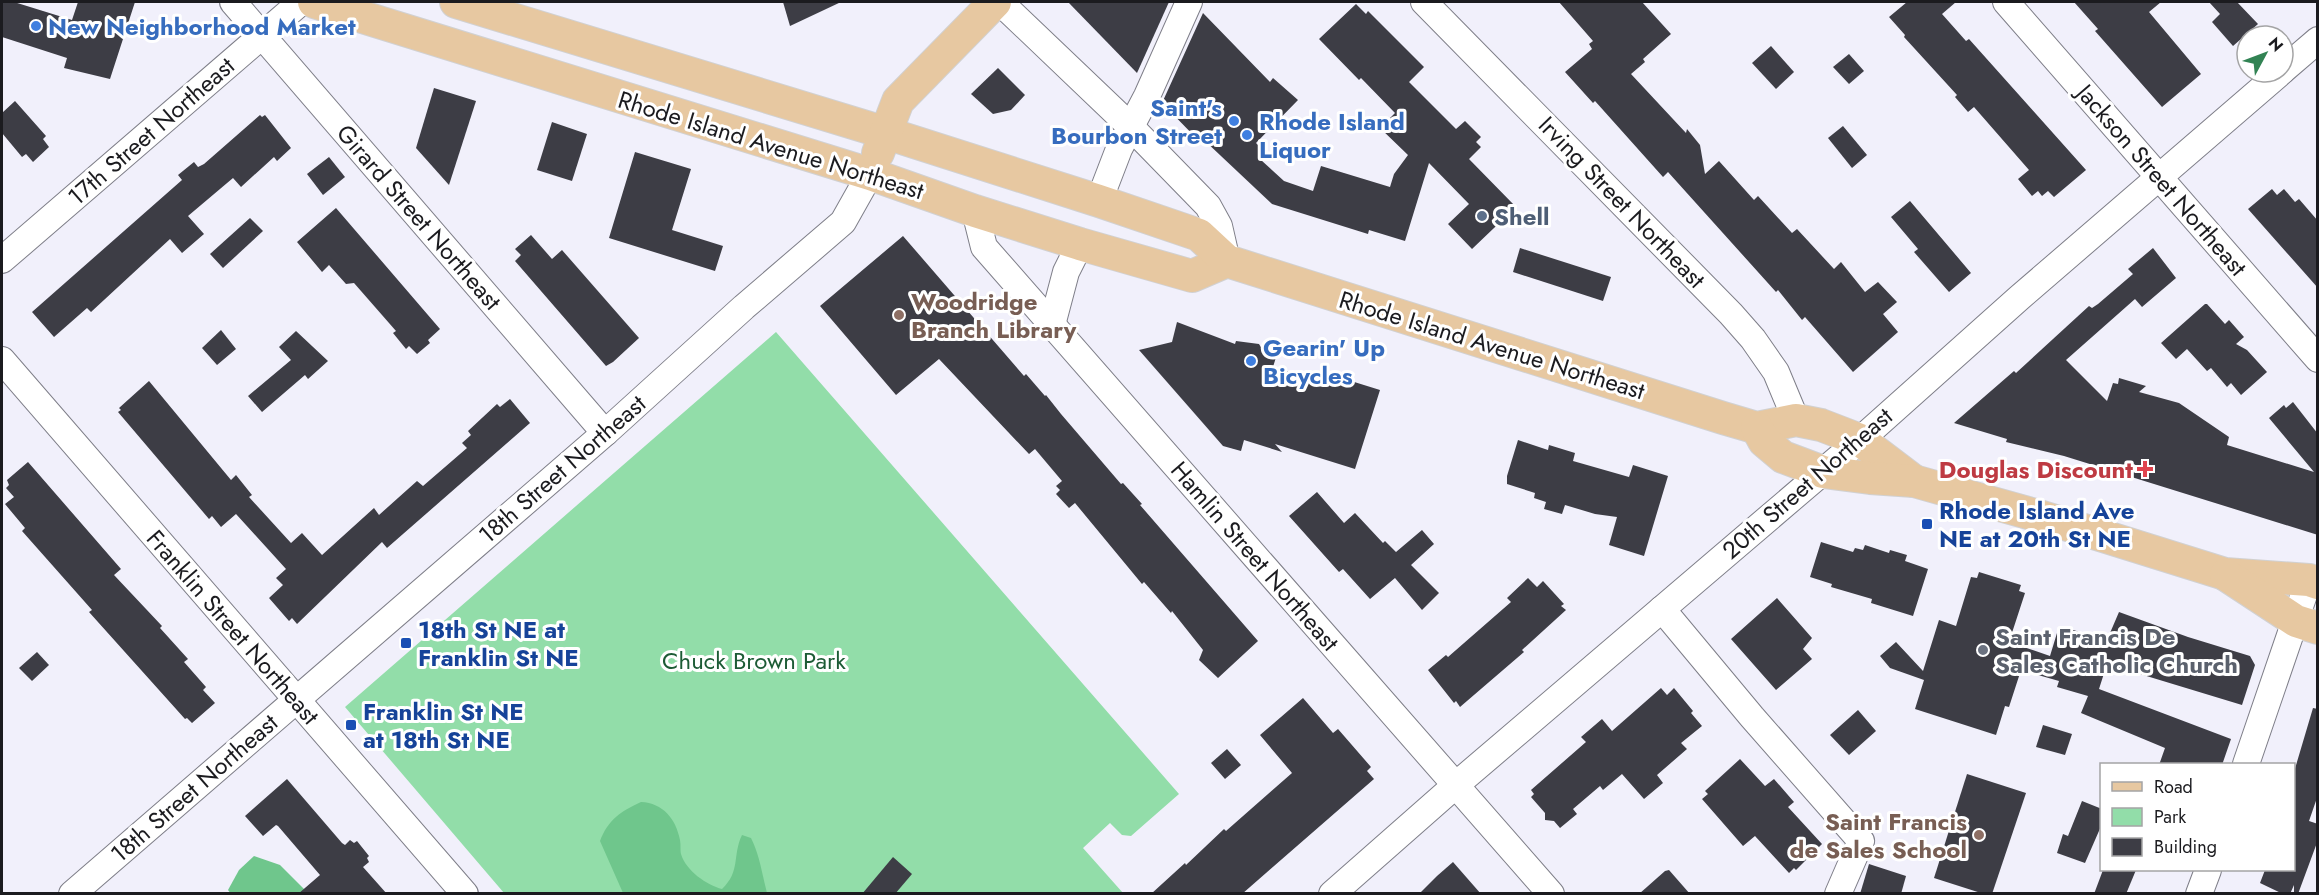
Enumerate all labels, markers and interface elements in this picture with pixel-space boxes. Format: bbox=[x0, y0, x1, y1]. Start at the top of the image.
place label: New Neighborhood Market bbox=[48, 9, 356, 44]
marker: New Neighborhood Market bbox=[29, 19, 43, 33]
north arrow bbox=[2235, 24, 2295, 84]
text: N bbox=[2263, 32, 2289, 57]
street label: 17th Street Northeast bbox=[60, 48, 242, 213]
street label: Jackson Street Northeast bbox=[2067, 74, 2255, 284]
street label: Rhode Island Avenue Northeast bbox=[614, 82, 928, 208]
place label: Saint's Bourbon Street bbox=[1051, 90, 1222, 153]
place label: Rhode Island Liquor bbox=[1259, 104, 1405, 167]
street label: Irving Street Northeast bbox=[1530, 108, 1714, 296]
marker: Saint's Bourbon Street bbox=[1227, 114, 1241, 128]
street label: Girard Street Northeast bbox=[328, 117, 510, 318]
marker: Rhode Island Liquor bbox=[1240, 128, 1254, 142]
place label: Shell bbox=[1494, 199, 1549, 234]
marker: Shell bbox=[1475, 209, 1489, 223]
street label: Rhode Island Avenue Northeast bbox=[1335, 282, 1649, 408]
place label: Woodridge Branch Library bbox=[911, 284, 1077, 347]
marker: Woodridge Branch Library bbox=[892, 308, 906, 322]
place label: Gearin' Up Bicycles bbox=[1263, 330, 1385, 393]
marker: Gearin' Up Bicycles bbox=[1244, 354, 1258, 368]
street label: 18th Street Northeast bbox=[471, 386, 653, 552]
street label: 20th Street Northeast bbox=[1714, 399, 1900, 567]
place label: Douglas Discount bbox=[1939, 452, 2133, 487]
street label: Hamlin Street Northeast bbox=[1163, 454, 1347, 659]
marker: Douglas Discount bbox=[2138, 462, 2152, 476]
place label: Rhode Island Ave NE at 20th St NE bbox=[1939, 493, 2134, 556]
marker: Rhode Island Ave NE at 20th St NE bbox=[1920, 517, 1934, 531]
street label: Franklin Street Northeast bbox=[138, 522, 328, 732]
place label: 18th St NE at Franklin St NE bbox=[418, 612, 579, 675]
place label: Saint Francis De Sales Catholic Church bbox=[1995, 619, 2238, 682]
marker: 18th St NE at Franklin St NE bbox=[399, 636, 413, 650]
park label: Chuck Brown Park bbox=[662, 643, 846, 678]
marker: Saint Francis De Sales Catholic Church bbox=[1976, 643, 1990, 657]
place label: Franklin St NE at 18th St NE bbox=[363, 694, 524, 757]
street label: 18th Street Northeast bbox=[103, 705, 285, 871]
marker: Franklin St NE at 18th St NE bbox=[344, 718, 358, 732]
legend bbox=[2100, 763, 2295, 871]
text: Road bbox=[2154, 774, 2193, 800]
place label: Saint Francis de Sales School bbox=[1790, 804, 1967, 867]
text: Park bbox=[2154, 804, 2186, 830]
marker: Saint Francis de Sales School bbox=[1972, 828, 1986, 842]
text: Building bbox=[2154, 834, 2217, 860]

